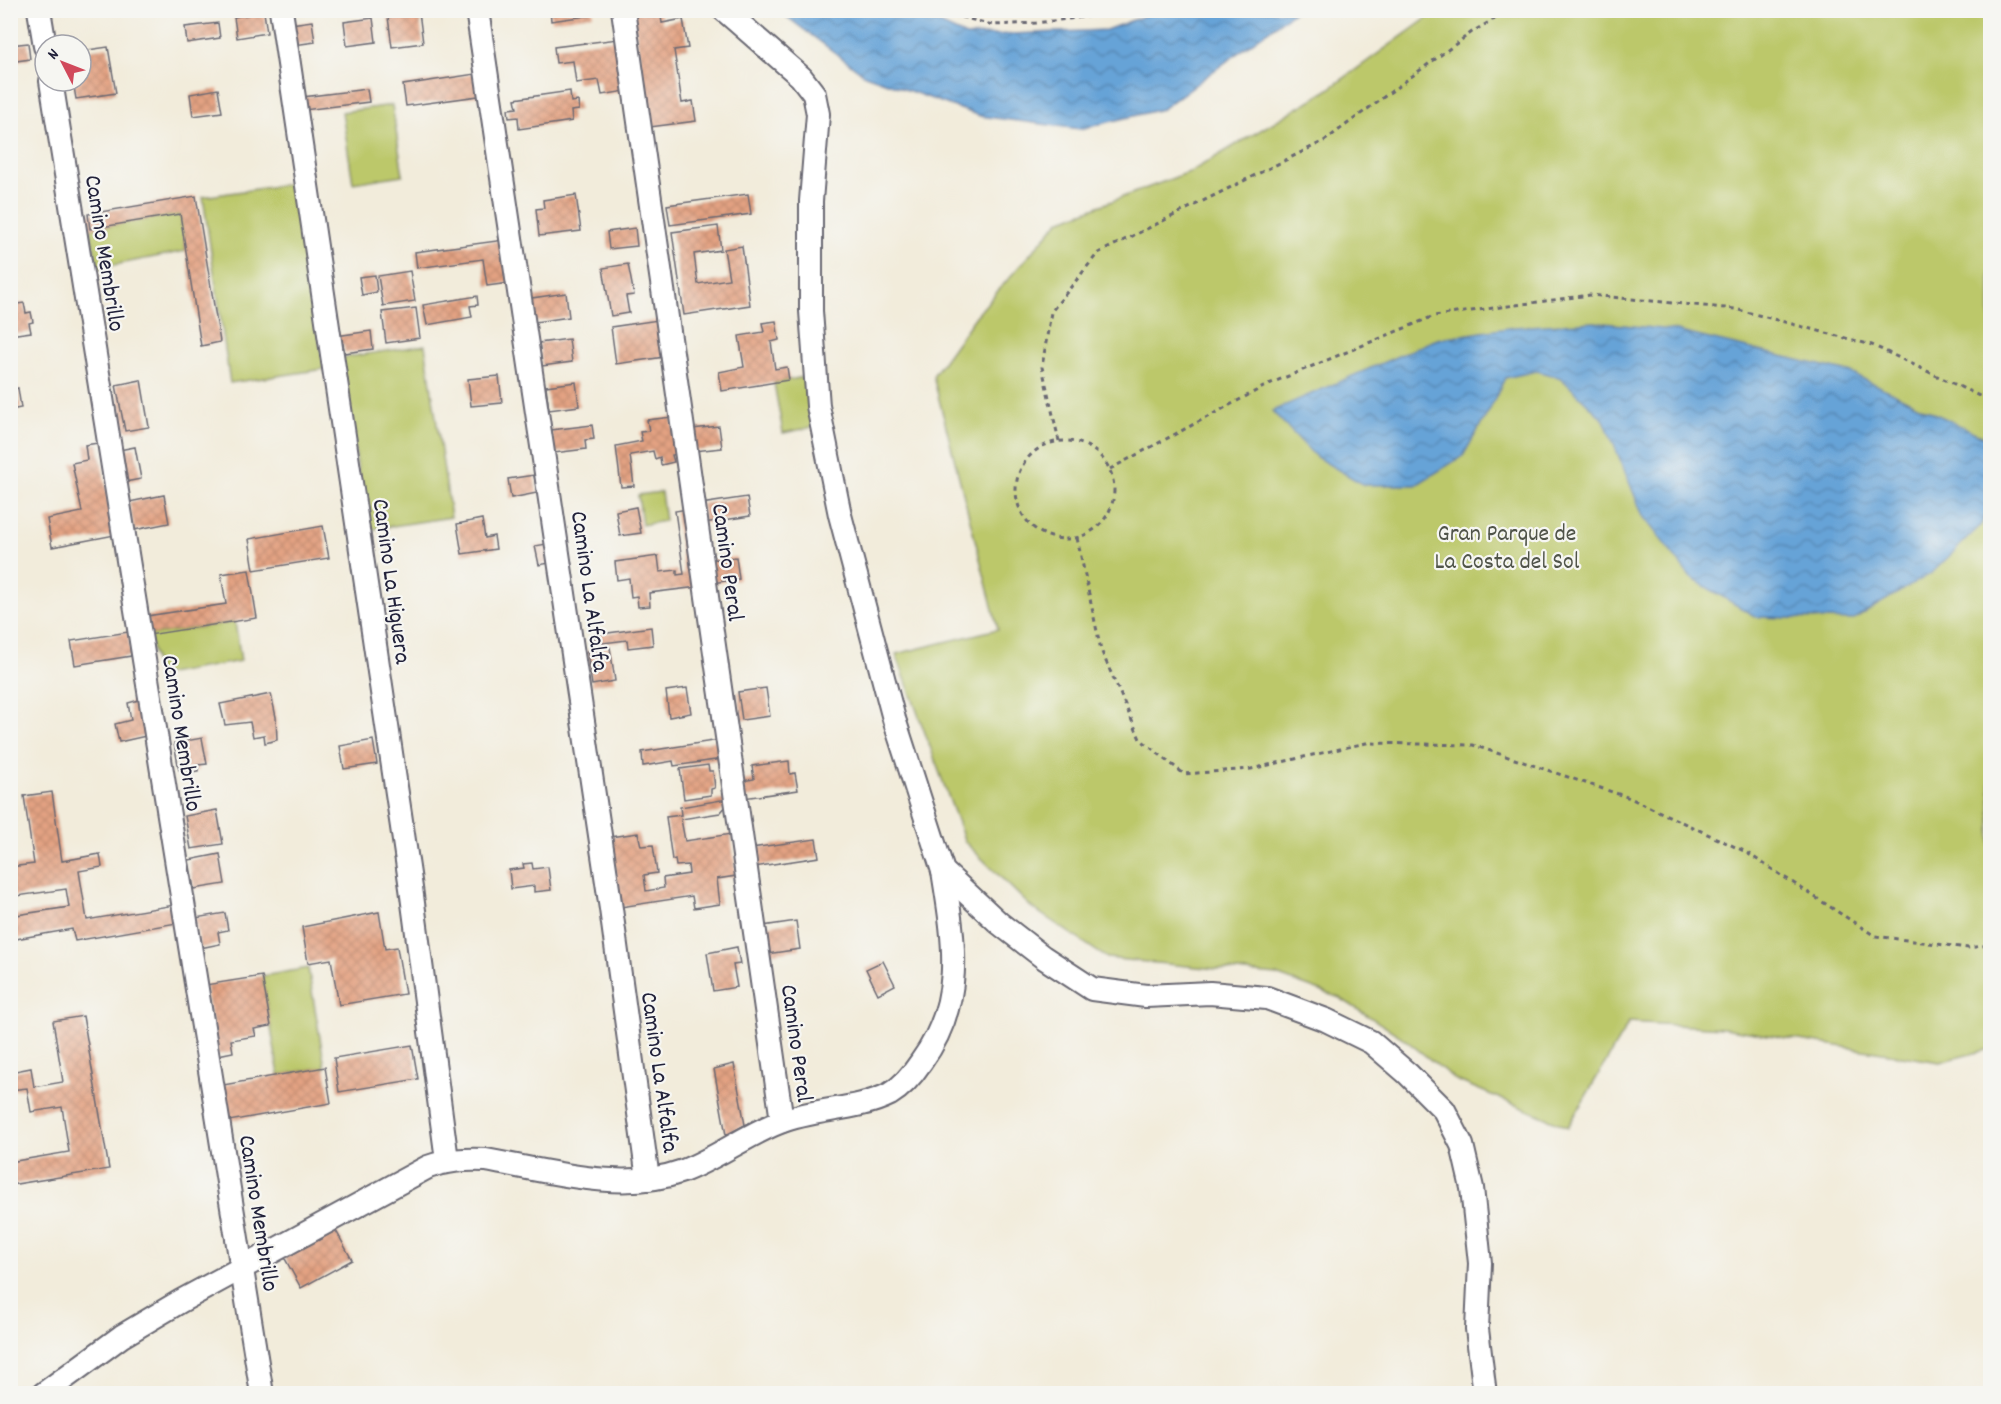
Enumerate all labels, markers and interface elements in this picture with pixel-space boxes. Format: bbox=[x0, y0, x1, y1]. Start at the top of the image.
north arrow bbox=[33, 33, 93, 93]
text: N bbox=[43, 44, 65, 65]
street label: Camino Membrillo bbox=[74, 173, 132, 334]
street label: Camino La Higuera bbox=[362, 497, 419, 667]
street label: Camino Peral bbox=[701, 501, 751, 624]
street label: Camino La Alfalfa bbox=[560, 509, 616, 675]
park label: Gran Parque de La Costa del Sol bbox=[1435, 518, 1580, 580]
street label: Camino Membrillo bbox=[151, 653, 209, 814]
street label: Camino Peral bbox=[770, 982, 820, 1105]
street label: Camino La Alfalfa bbox=[630, 990, 686, 1156]
street label: Camino Membrillo bbox=[228, 1133, 286, 1294]

